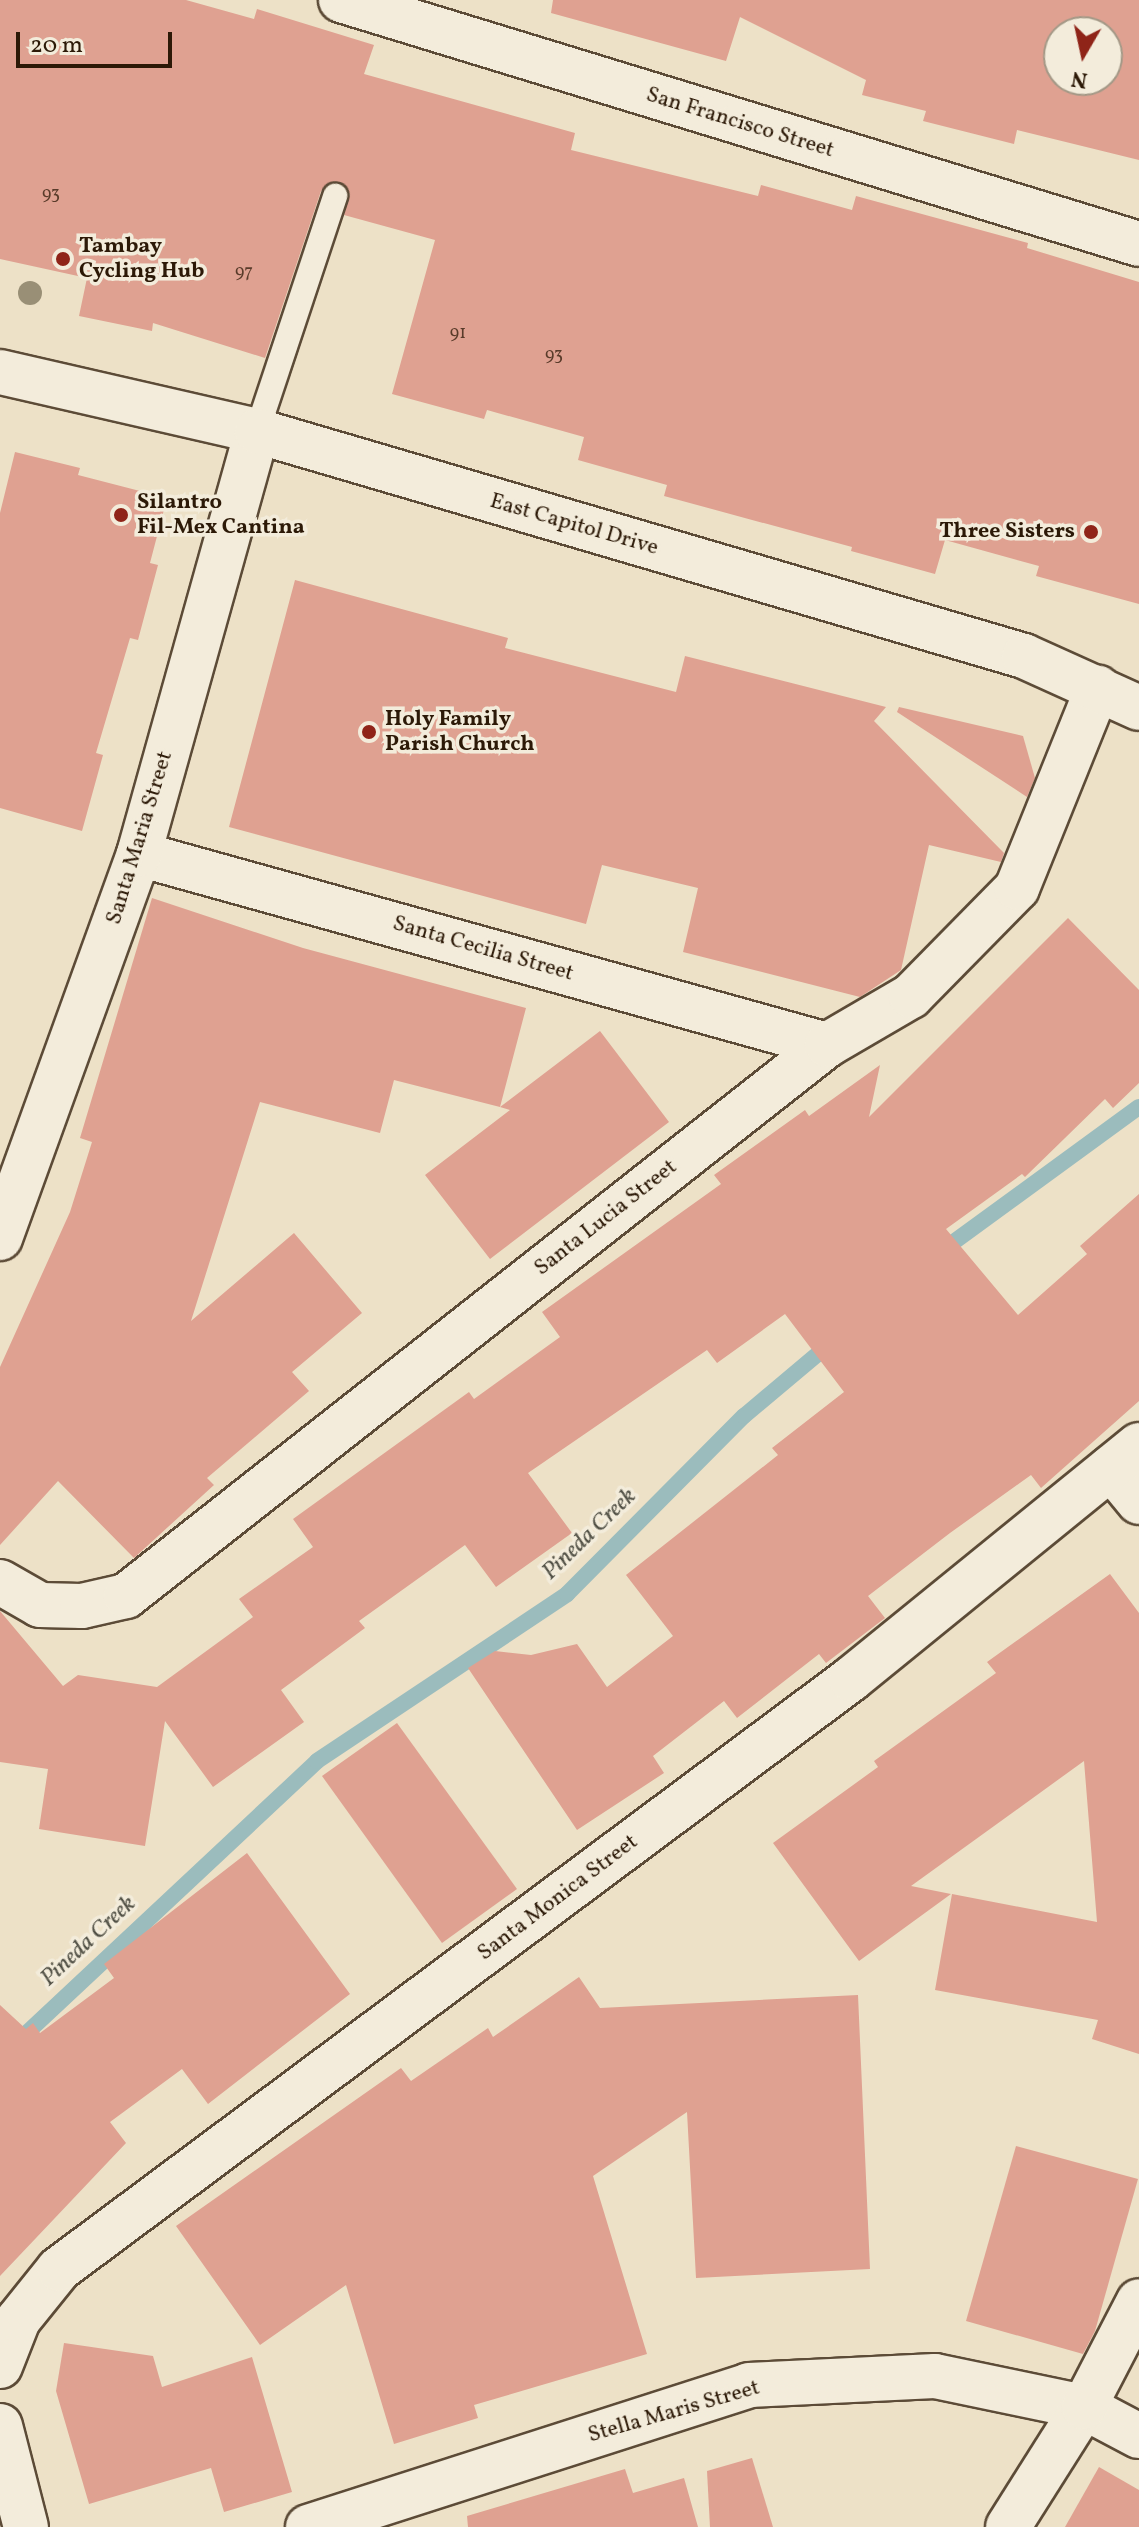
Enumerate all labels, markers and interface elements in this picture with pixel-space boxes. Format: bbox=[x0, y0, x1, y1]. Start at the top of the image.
scale bar bbox=[20, 16, 176, 66]
north arrow bbox=[1043, 16, 1123, 96]
text: 20 m bbox=[30, 29, 83, 63]
text: N bbox=[1069, 62, 1090, 95]
street label: San Francisco Street bbox=[643, 82, 837, 164]
house number: 93 bbox=[42, 184, 60, 206]
place label: Tambay Cycling Hub bbox=[79, 233, 204, 284]
marker: Tambay Cycling Hub bbox=[54, 250, 72, 268]
house number: 97 bbox=[235, 262, 253, 284]
house number: 91 bbox=[450, 323, 466, 345]
house number: 93 bbox=[545, 345, 563, 367]
street label: East Capitol Drive bbox=[487, 488, 661, 562]
place label: Silantro Fil-Mex Cantina bbox=[137, 489, 305, 540]
marker: Silantro Fil-Mex Cantina bbox=[112, 506, 130, 524]
place label: Three Sisters bbox=[939, 519, 1075, 545]
marker: Three Sisters bbox=[1082, 523, 1100, 541]
place label: Holy Family Parish Church bbox=[385, 706, 535, 758]
marker: Holy Family Parish Church bbox=[360, 723, 378, 741]
street label: Santa Maria Street bbox=[101, 748, 179, 928]
street label: Santa Cecilia Street bbox=[390, 911, 576, 987]
street label: Santa Lucia Street bbox=[530, 1154, 682, 1282]
water label: Pineda Creek bbox=[537, 1483, 643, 1587]
street label: Santa Monica Street bbox=[473, 1829, 643, 1967]
water label: Pineda Creek bbox=[35, 1891, 143, 1993]
street label: Stella Maris Street bbox=[585, 2375, 763, 2449]

